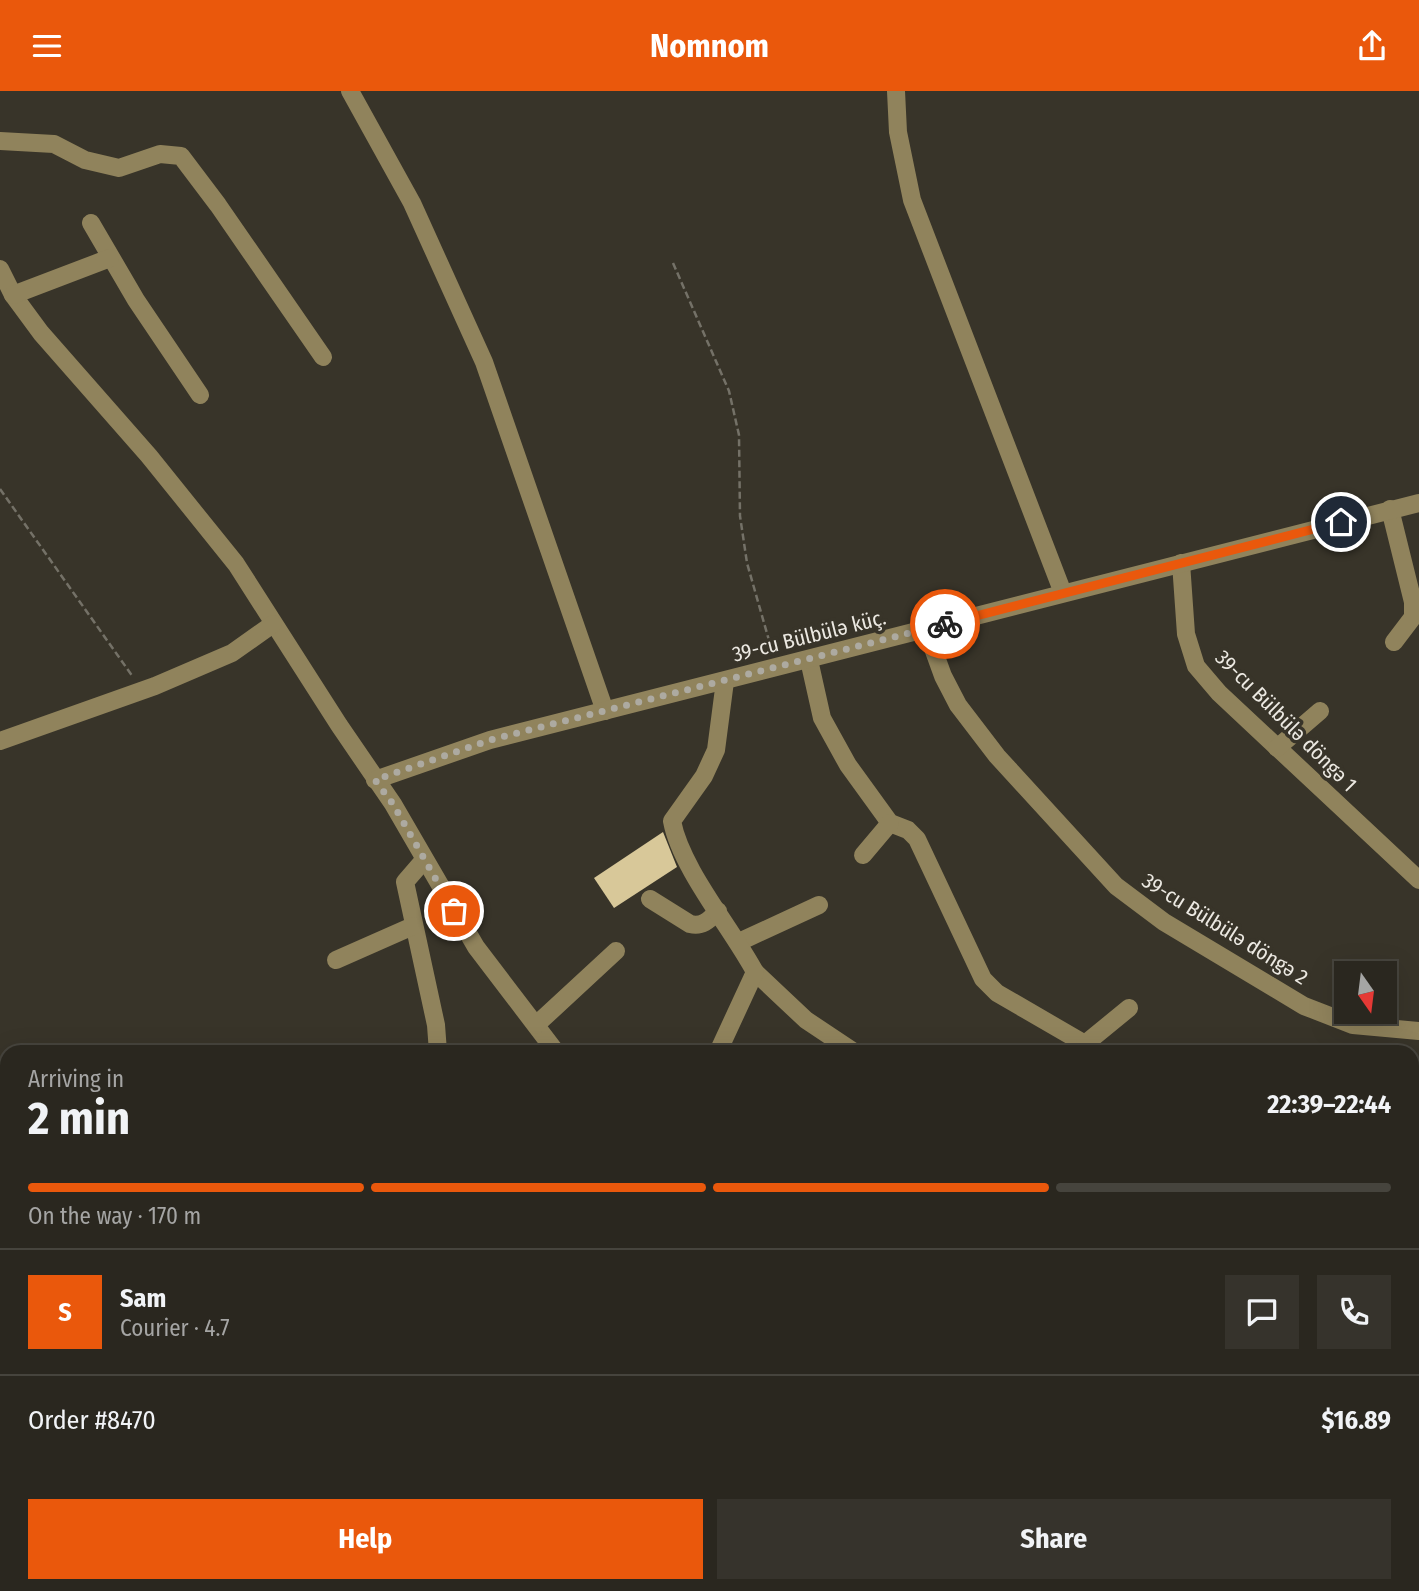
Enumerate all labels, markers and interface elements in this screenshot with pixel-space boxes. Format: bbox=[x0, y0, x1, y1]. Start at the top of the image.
icon: menu bbox=[28, 27, 66, 65]
text: Nomnom bbox=[650, 27, 769, 65]
icon: share bbox=[1353, 27, 1391, 65]
pin bbox=[1311, 492, 1371, 552]
icon: home bbox=[1322, 503, 1360, 541]
courier bbox=[910, 589, 980, 659]
street label: 39-cu Bülbülə küç. bbox=[730, 604, 888, 668]
icon: bike bbox=[926, 605, 964, 643]
street label: 39-cu Bülbülə döngə 1 bbox=[1210, 645, 1362, 797]
street label: 39-cu Bülbülə döngə 2 bbox=[1137, 867, 1313, 991]
pin bbox=[424, 881, 484, 941]
icon: bag bbox=[435, 892, 473, 930]
north arrow bbox=[1334, 961, 1396, 1024]
map controls bbox=[1334, 961, 1397, 1024]
text: Arriving in bbox=[28, 1065, 124, 1093]
text: 22:39–22:44 bbox=[1267, 1089, 1391, 1120]
text: 2 min bbox=[28, 1091, 130, 1146]
text: On the way · 170 m bbox=[28, 1202, 201, 1230]
button: chat bbox=[1225, 1275, 1299, 1349]
button: phone bbox=[1317, 1275, 1391, 1349]
text: Sam bbox=[120, 1283, 166, 1314]
text: S bbox=[58, 1297, 72, 1328]
text: Courier · 4.7 bbox=[120, 1314, 230, 1342]
text: Order #8470 bbox=[28, 1405, 156, 1436]
text: $16.89 bbox=[1322, 1405, 1391, 1436]
button: Help bbox=[28, 1499, 703, 1579]
button: Share bbox=[717, 1499, 1391, 1579]

